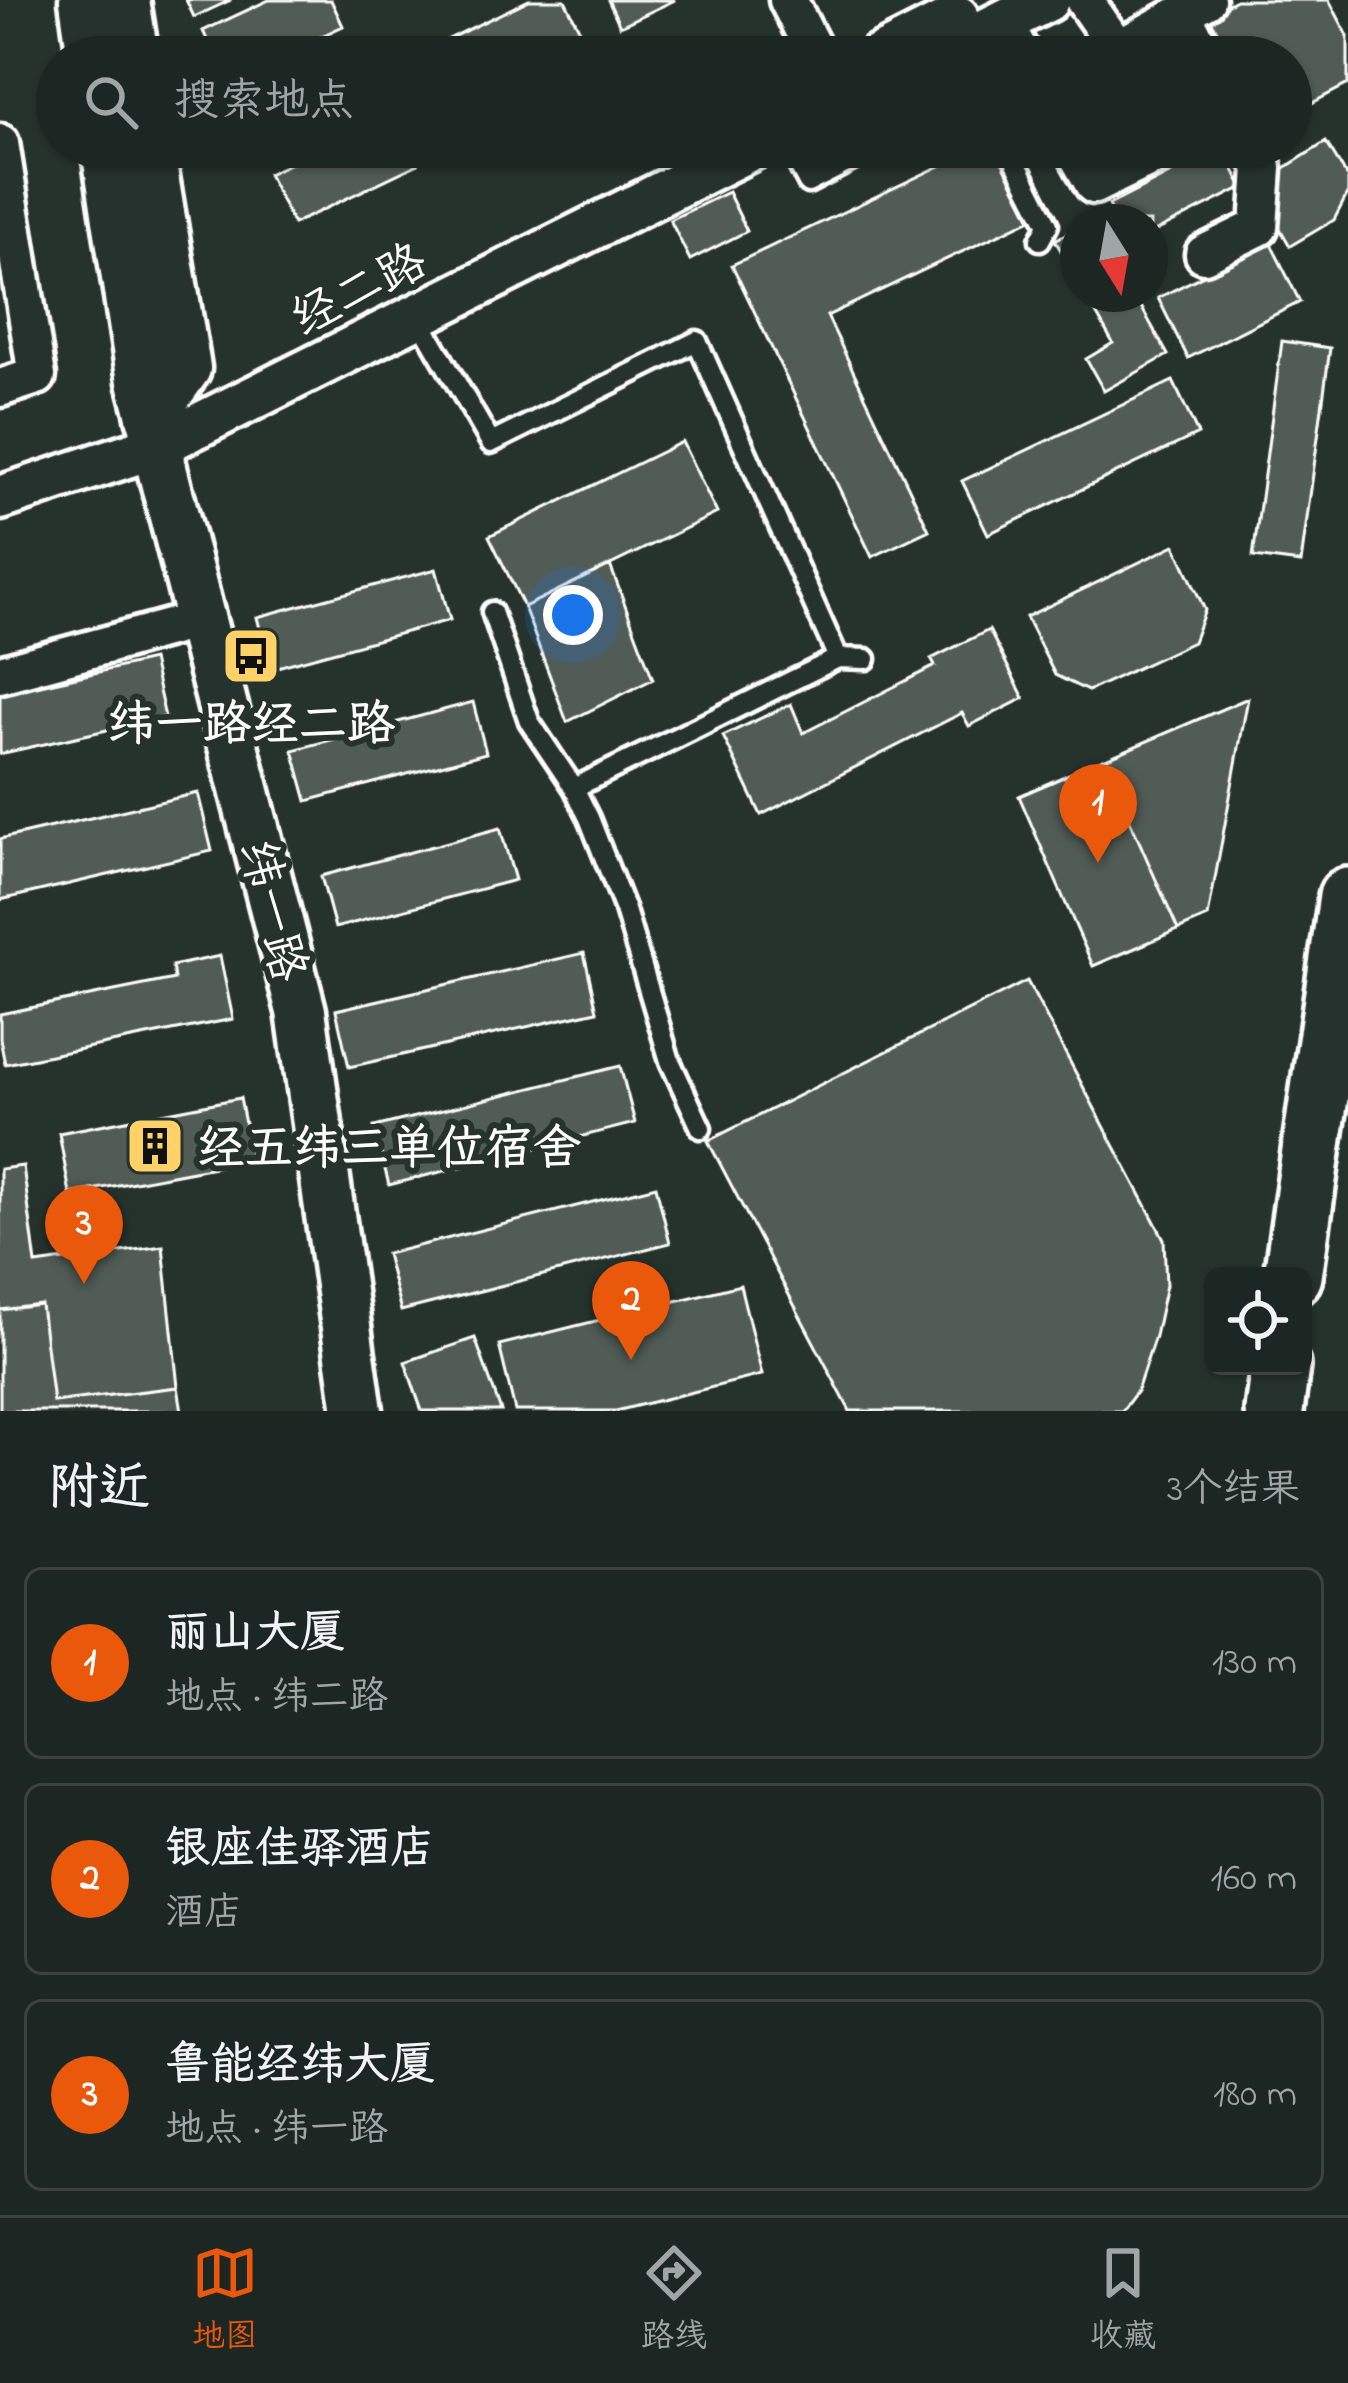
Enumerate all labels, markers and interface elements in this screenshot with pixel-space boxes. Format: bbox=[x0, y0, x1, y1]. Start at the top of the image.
search box bbox=[36, 36, 1312, 168]
icon: search bbox=[78, 69, 144, 135]
text: 搜索地点 bbox=[174, 70, 354, 136]
north arrow bbox=[1060, 204, 1168, 312]
street label: 经二路 bbox=[280, 229, 440, 356]
your location bbox=[543, 585, 603, 645]
bus stop icon: 纬一路经二路 bbox=[220, 625, 282, 687]
place label: 纬一路经二路 bbox=[107, 692, 395, 762]
pin: 1 bbox=[1059, 764, 1137, 863]
street label: 纬一路 bbox=[219, 833, 322, 990]
building icon: 经五纬三单位宿舍 bbox=[124, 1115, 186, 1177]
place label: 经五纬三单位宿舍 bbox=[197, 1116, 581, 1186]
pin: 3 bbox=[45, 1185, 123, 1284]
pin: 2 bbox=[592, 1261, 670, 1360]
map controls bbox=[1204, 1267, 1312, 1375]
button: locate bbox=[1204, 1267, 1312, 1375]
text: 附近 bbox=[48, 1453, 150, 1528]
text: 3个结果 bbox=[1167, 1462, 1300, 1519]
text: 丽山大厦 bbox=[165, 1602, 345, 1668]
text: 1 bbox=[84, 1635, 96, 1692]
text: 130 m bbox=[1212, 1635, 1297, 1692]
text: 地点 · 纬二路 bbox=[165, 1670, 388, 1727]
text: 银座佳驿酒店 bbox=[165, 1818, 435, 1884]
text: 2 bbox=[80, 1851, 100, 1908]
text: 160 m bbox=[1211, 1851, 1297, 1908]
text: 酒店 bbox=[165, 1886, 243, 1943]
text: 鲁能经纬大厦 bbox=[165, 2034, 435, 2100]
text: 3 bbox=[82, 2067, 98, 2124]
text: 180 m bbox=[1213, 2067, 1297, 2124]
text: 地点 · 纬一路 bbox=[165, 2102, 388, 2159]
tab: 地图 bbox=[192, 2240, 258, 2362]
tab: 路线 bbox=[641, 2240, 707, 2362]
tab: 收藏 bbox=[1090, 2240, 1156, 2362]

